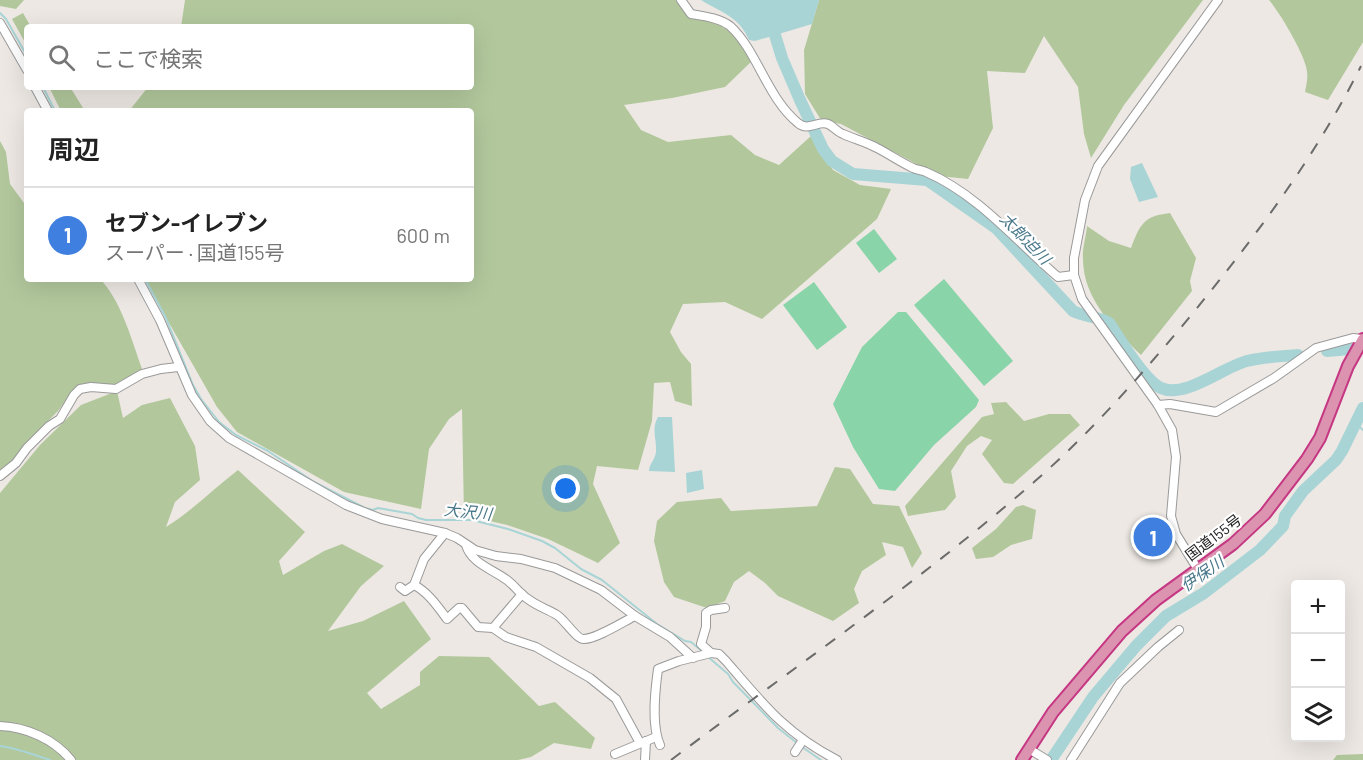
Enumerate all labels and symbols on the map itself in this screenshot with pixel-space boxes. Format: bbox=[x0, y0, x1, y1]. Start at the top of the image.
water label: 太郎迫川 bbox=[997, 208, 1056, 269]
your location bbox=[551, 474, 580, 503]
water label: 大沢川 bbox=[443, 499, 495, 523]
street label: 国道155号 bbox=[1181, 510, 1245, 564]
pin: 1 bbox=[1134, 514, 1172, 560]
water label: 伊保川 bbox=[1177, 550, 1229, 595]

